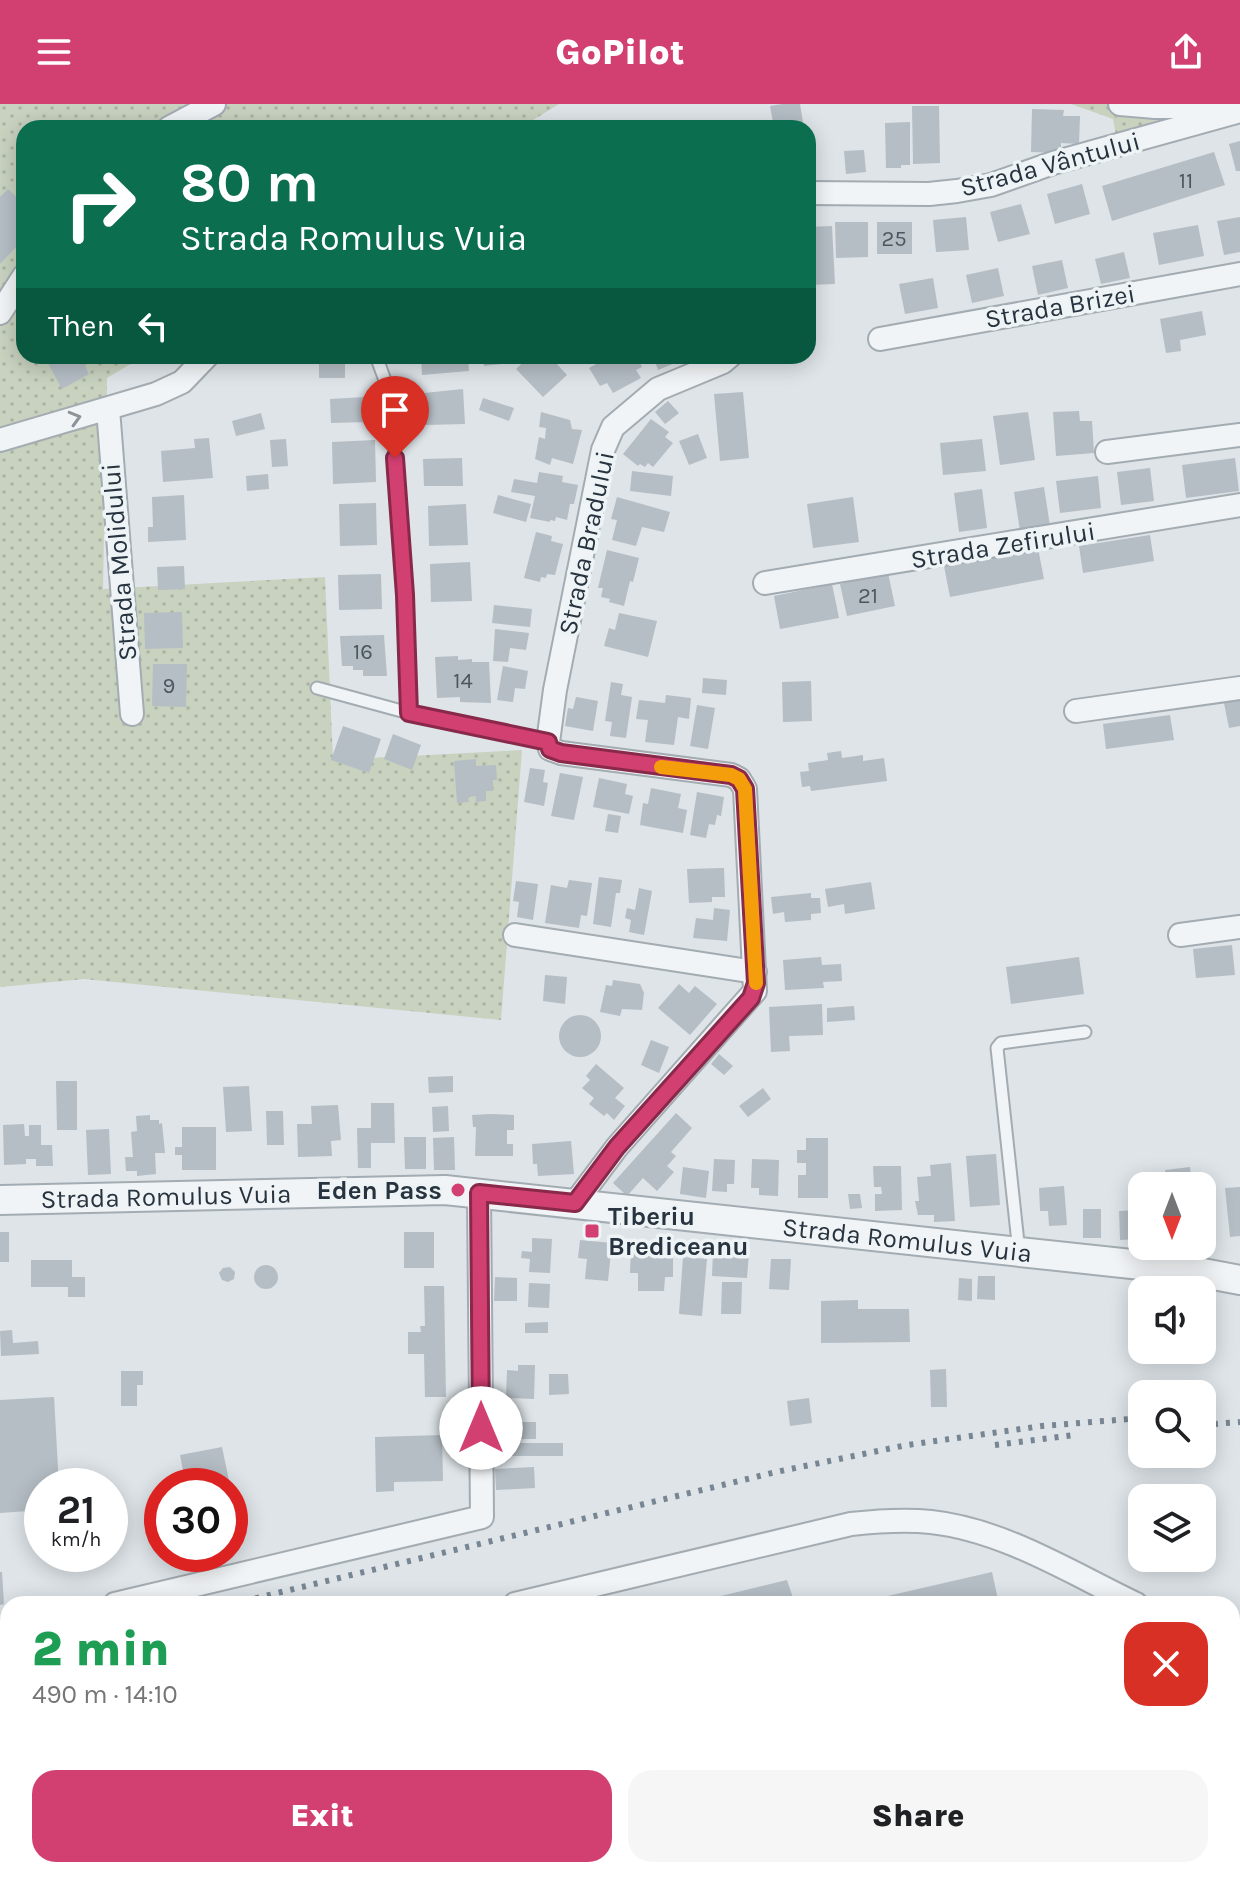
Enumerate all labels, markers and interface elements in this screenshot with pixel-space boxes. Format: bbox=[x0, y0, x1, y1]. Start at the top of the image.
icon: menu bbox=[32, 30, 76, 74]
icon: share bbox=[1164, 30, 1208, 74]
text: GoPilot bbox=[555, 31, 685, 73]
street label: Strada Vântului bbox=[957, 126, 1144, 203]
text: 80 m bbox=[180, 150, 319, 215]
icon: right bbox=[48, 152, 152, 256]
house number: 11 bbox=[1179, 168, 1193, 194]
text: Strada Romulus Vuia bbox=[180, 217, 527, 259]
house number: 25 bbox=[881, 226, 907, 252]
street label: Strada Brizei bbox=[983, 278, 1138, 335]
icon: left bbox=[131, 304, 175, 348]
text: Then bbox=[48, 308, 115, 344]
pin bbox=[361, 376, 429, 458]
icon: arrive bbox=[373, 388, 417, 432]
one-way arrow bbox=[68, 411, 81, 428]
street label: Strada Bradului bbox=[552, 448, 621, 638]
street label: Strada Molidului bbox=[95, 462, 144, 662]
street label: Strada Zefirului bbox=[909, 516, 1098, 575]
house number: 21 bbox=[858, 583, 878, 609]
house number: 16 bbox=[353, 639, 373, 665]
house number: 14 bbox=[453, 668, 473, 694]
house number: 9 bbox=[163, 673, 175, 699]
north arrow bbox=[1128, 1172, 1216, 1260]
map controls bbox=[1128, 1172, 1216, 1572]
place label: Eden Pass bbox=[316, 1175, 442, 1206]
street label: Strada Romulus Vuia bbox=[40, 1178, 292, 1215]
marker: Eden Pass bbox=[449, 1181, 467, 1199]
place label: Tiberiu Brediceanu bbox=[608, 1201, 749, 1262]
street label: Strada Romulus Vuia bbox=[781, 1211, 1033, 1269]
marker: Tiberiu Brediceanu bbox=[583, 1222, 601, 1240]
button: sound bbox=[1128, 1276, 1216, 1364]
button: search bbox=[1128, 1380, 1216, 1468]
position arrow bbox=[439, 1386, 523, 1470]
speed limit sign: 30 bbox=[144, 1468, 248, 1572]
button: layers bbox=[1128, 1484, 1216, 1572]
text: 21 bbox=[57, 1486, 95, 1533]
text: km/h bbox=[51, 1528, 101, 1551]
text: 2 min bbox=[32, 1621, 170, 1677]
button: close bbox=[1124, 1622, 1208, 1706]
text: 490 m · 14:10 bbox=[32, 1679, 178, 1710]
button: Exit bbox=[32, 1770, 612, 1862]
button: Share bbox=[628, 1770, 1208, 1862]

